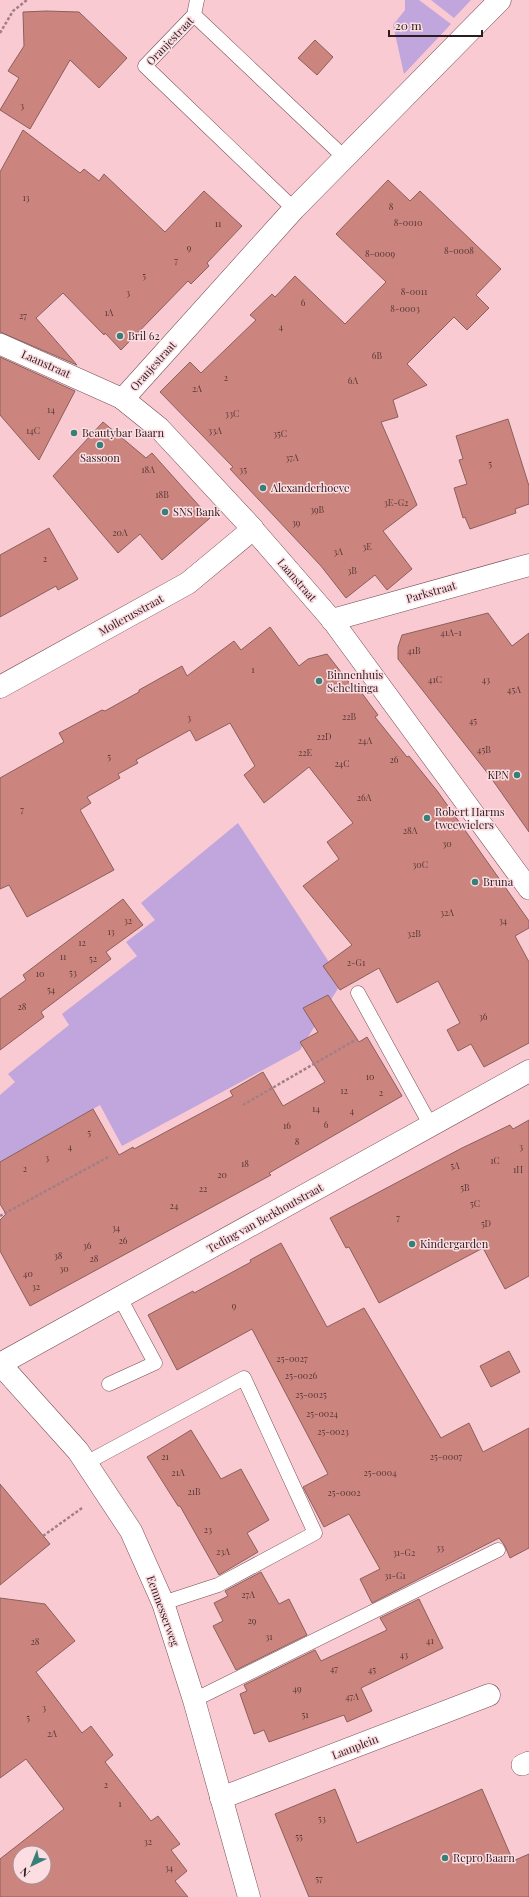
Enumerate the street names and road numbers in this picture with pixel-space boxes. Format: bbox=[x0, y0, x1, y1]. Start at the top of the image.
street label: Oranjestraat bbox=[143, 13, 197, 68]
street label: Oranjestraat bbox=[126, 337, 179, 394]
street label: Laanstraat bbox=[19, 346, 73, 381]
street label: Laanstraat bbox=[274, 555, 320, 605]
street label: Parkstraat bbox=[404, 577, 458, 606]
street label: Mollerusstraat bbox=[96, 591, 166, 639]
street label: Teding van Berkhoutstraat bbox=[204, 1179, 326, 1256]
street label: Eemnesserweg bbox=[144, 1573, 183, 1648]
street label: Laanplein bbox=[329, 1731, 381, 1762]

